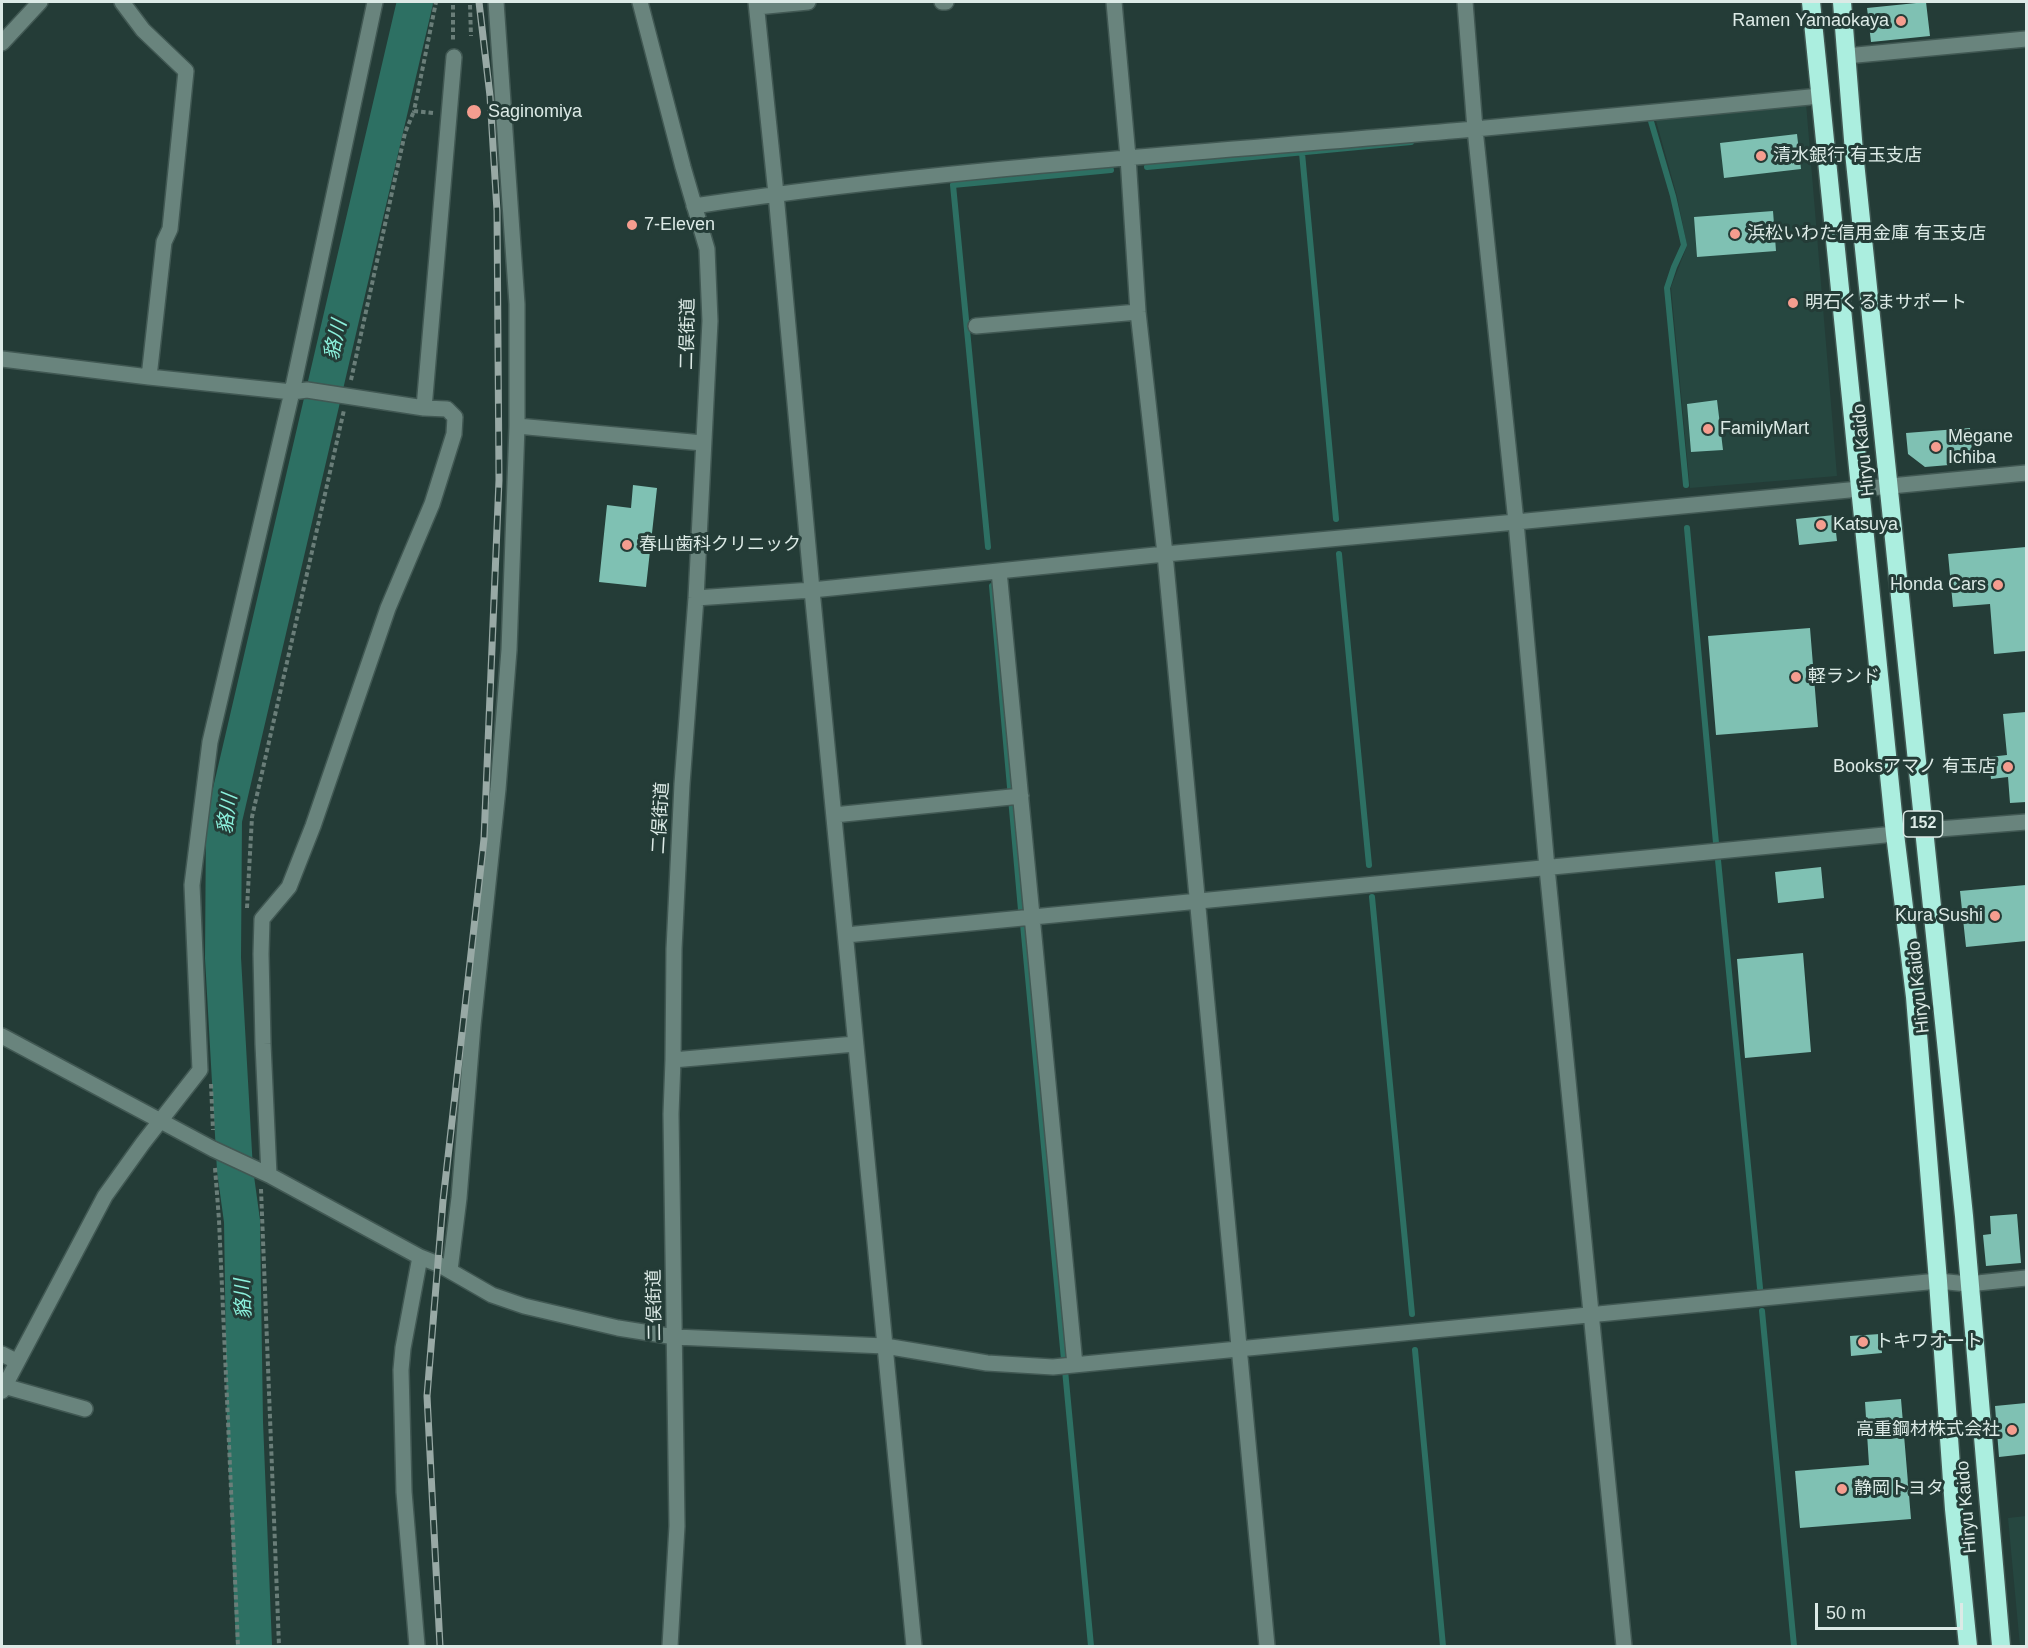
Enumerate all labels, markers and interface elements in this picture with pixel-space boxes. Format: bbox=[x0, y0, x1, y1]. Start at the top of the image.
place label: Ramen Yamaokaya bbox=[1732, 10, 1889, 32]
marker: Ramen Yamaokaya bbox=[1894, 14, 1908, 28]
place label: Saginomiya bbox=[488, 101, 582, 123]
marker: Saginomiya bbox=[465, 103, 483, 121]
place label: 清水銀行 有玉支店 bbox=[1773, 145, 1922, 167]
marker: 清水銀行 有玉支店 bbox=[1754, 149, 1768, 163]
place label: 7-Eleven bbox=[644, 214, 715, 236]
marker: 7-Eleven bbox=[625, 218, 639, 232]
place label: 浜松いわた信用金庫 有玉支店 bbox=[1747, 223, 1986, 245]
marker: 浜松いわた信用金庫 有玉支店 bbox=[1728, 227, 1742, 241]
place label: 明石くるまサポート bbox=[1805, 292, 1967, 314]
marker: 明石くるまサポート bbox=[1786, 296, 1800, 310]
street label: 二俣街道 bbox=[677, 298, 699, 370]
water label: 貉川 bbox=[320, 318, 352, 362]
street label: Hiryu Kaido bbox=[1848, 403, 1880, 497]
place label: FamilyMart bbox=[1720, 418, 1809, 440]
marker: FamilyMart bbox=[1701, 422, 1715, 436]
place label: Megane Ichiba bbox=[1948, 426, 2013, 468]
marker: Megane Ichiba bbox=[1929, 440, 1943, 454]
place label: Katsuya bbox=[1833, 514, 1898, 536]
marker: Katsuya bbox=[1814, 518, 1828, 532]
place label: 春山歯科クリニック bbox=[639, 534, 801, 556]
marker: 春山歯科クリニック bbox=[620, 538, 634, 552]
place label: Honda Cars bbox=[1890, 574, 1986, 596]
marker: Honda Cars bbox=[1991, 578, 2005, 592]
place label: 軽ランド bbox=[1808, 666, 1880, 688]
marker: 軽ランド bbox=[1789, 670, 1803, 684]
place label: Booksアマノ 有玉店 bbox=[1833, 756, 1996, 778]
marker: Booksアマノ 有玉店 bbox=[2001, 760, 2015, 774]
street label: 二俣街道 bbox=[648, 781, 674, 855]
water label: 貉川 bbox=[213, 793, 243, 835]
road number: 152 bbox=[1904, 811, 1942, 837]
place label: Kura Sushi bbox=[1895, 905, 1983, 927]
marker: Kura Sushi bbox=[1988, 909, 2002, 923]
street label: Hiryu Kaido bbox=[1903, 940, 1935, 1034]
street label: 二俣街道 bbox=[644, 1269, 666, 1341]
water label: 貉川 bbox=[231, 1279, 257, 1319]
place label: トキワオート bbox=[1875, 1331, 1983, 1353]
marker: トキワオート bbox=[1856, 1335, 1870, 1349]
place label: 高重鋼材株式会社 bbox=[1856, 1419, 2000, 1441]
marker: 高重鋼材株式会社 bbox=[2005, 1423, 2019, 1437]
street label: Hiryu Kaido bbox=[1952, 1460, 1982, 1554]
place label: 静岡トヨタ bbox=[1854, 1478, 1944, 1500]
marker: 静岡トヨタ bbox=[1835, 1482, 1849, 1496]
scale bar bbox=[1818, 1591, 1966, 1629]
text: 50 m bbox=[1826, 1603, 1866, 1623]

